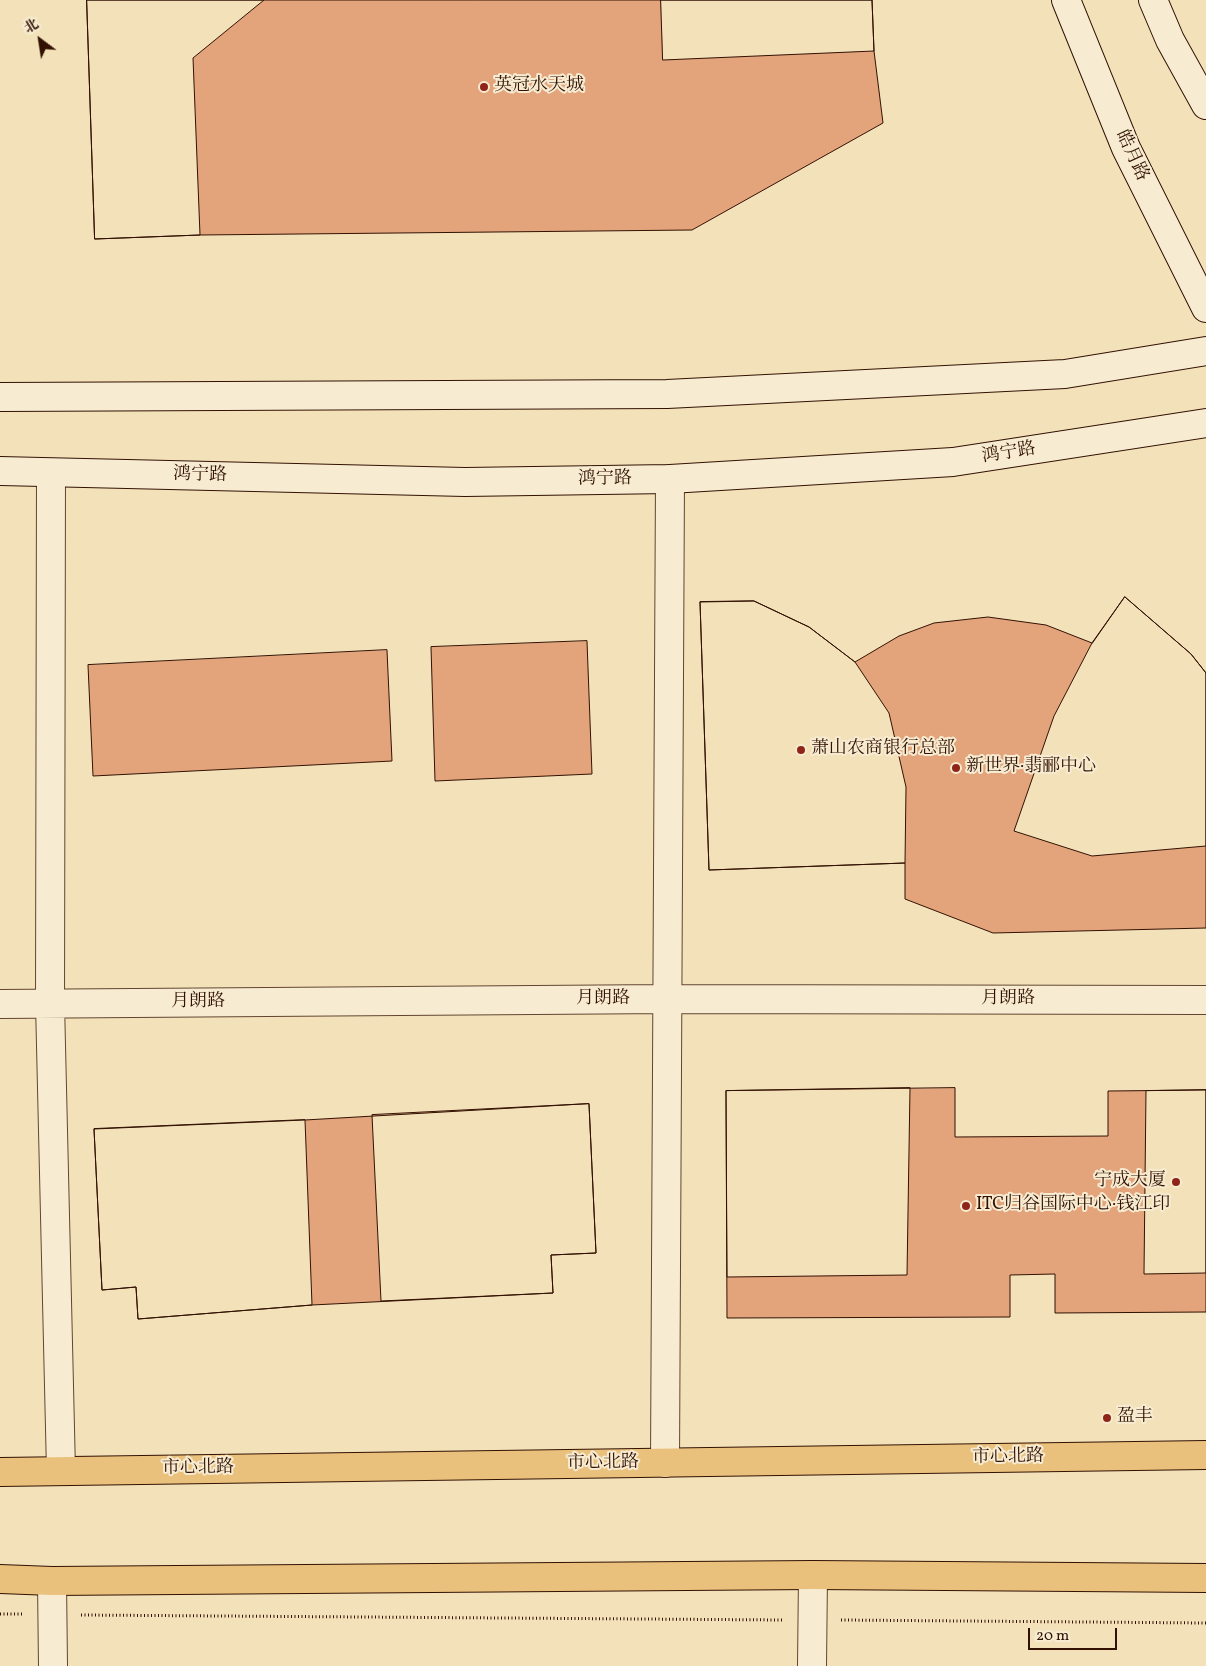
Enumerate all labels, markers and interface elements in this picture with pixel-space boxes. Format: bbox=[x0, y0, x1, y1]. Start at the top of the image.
north arrow bbox=[15, 15, 65, 65]
text: 北 bbox=[21, 15, 43, 38]
place label: 英冠水天城 bbox=[494, 76, 584, 98]
marker: 英冠水天城 bbox=[478, 81, 490, 93]
street label: 皓月路 bbox=[1110, 127, 1152, 185]
street label: 鸿宁路 bbox=[981, 439, 1037, 469]
street label: 鸿宁路 bbox=[173, 465, 227, 487]
street label: 鸿宁路 bbox=[578, 469, 632, 491]
place label: 萧山农商银行总部 bbox=[811, 739, 955, 761]
marker: 萧山农商银行总部 bbox=[795, 744, 807, 756]
place label: 新世界·翡郦中心 bbox=[966, 757, 1096, 779]
marker: 新世界·翡郦中心 bbox=[950, 762, 962, 774]
street label: 月朗路 bbox=[576, 989, 630, 1011]
street label: 月朗路 bbox=[981, 989, 1035, 1011]
street label: 月朗路 bbox=[171, 992, 225, 1014]
place label: 宁成大厦 bbox=[1094, 1171, 1166, 1193]
marker: 宁成大厦 bbox=[1170, 1176, 1182, 1188]
place label: ITC归谷国际中心·钱江印 bbox=[976, 1195, 1170, 1217]
marker: ITC归谷国际中心·钱江印 bbox=[960, 1200, 972, 1212]
place label: 盈丰 bbox=[1117, 1407, 1153, 1429]
marker: 盈丰 bbox=[1101, 1412, 1113, 1424]
street label: 市心北路 bbox=[972, 1447, 1044, 1469]
street label: 市心北路 bbox=[567, 1453, 639, 1475]
street label: 市心北路 bbox=[162, 1458, 234, 1480]
scale bar bbox=[1031, 1618, 1120, 1650]
text: 20 m bbox=[1036, 1626, 1069, 1647]

